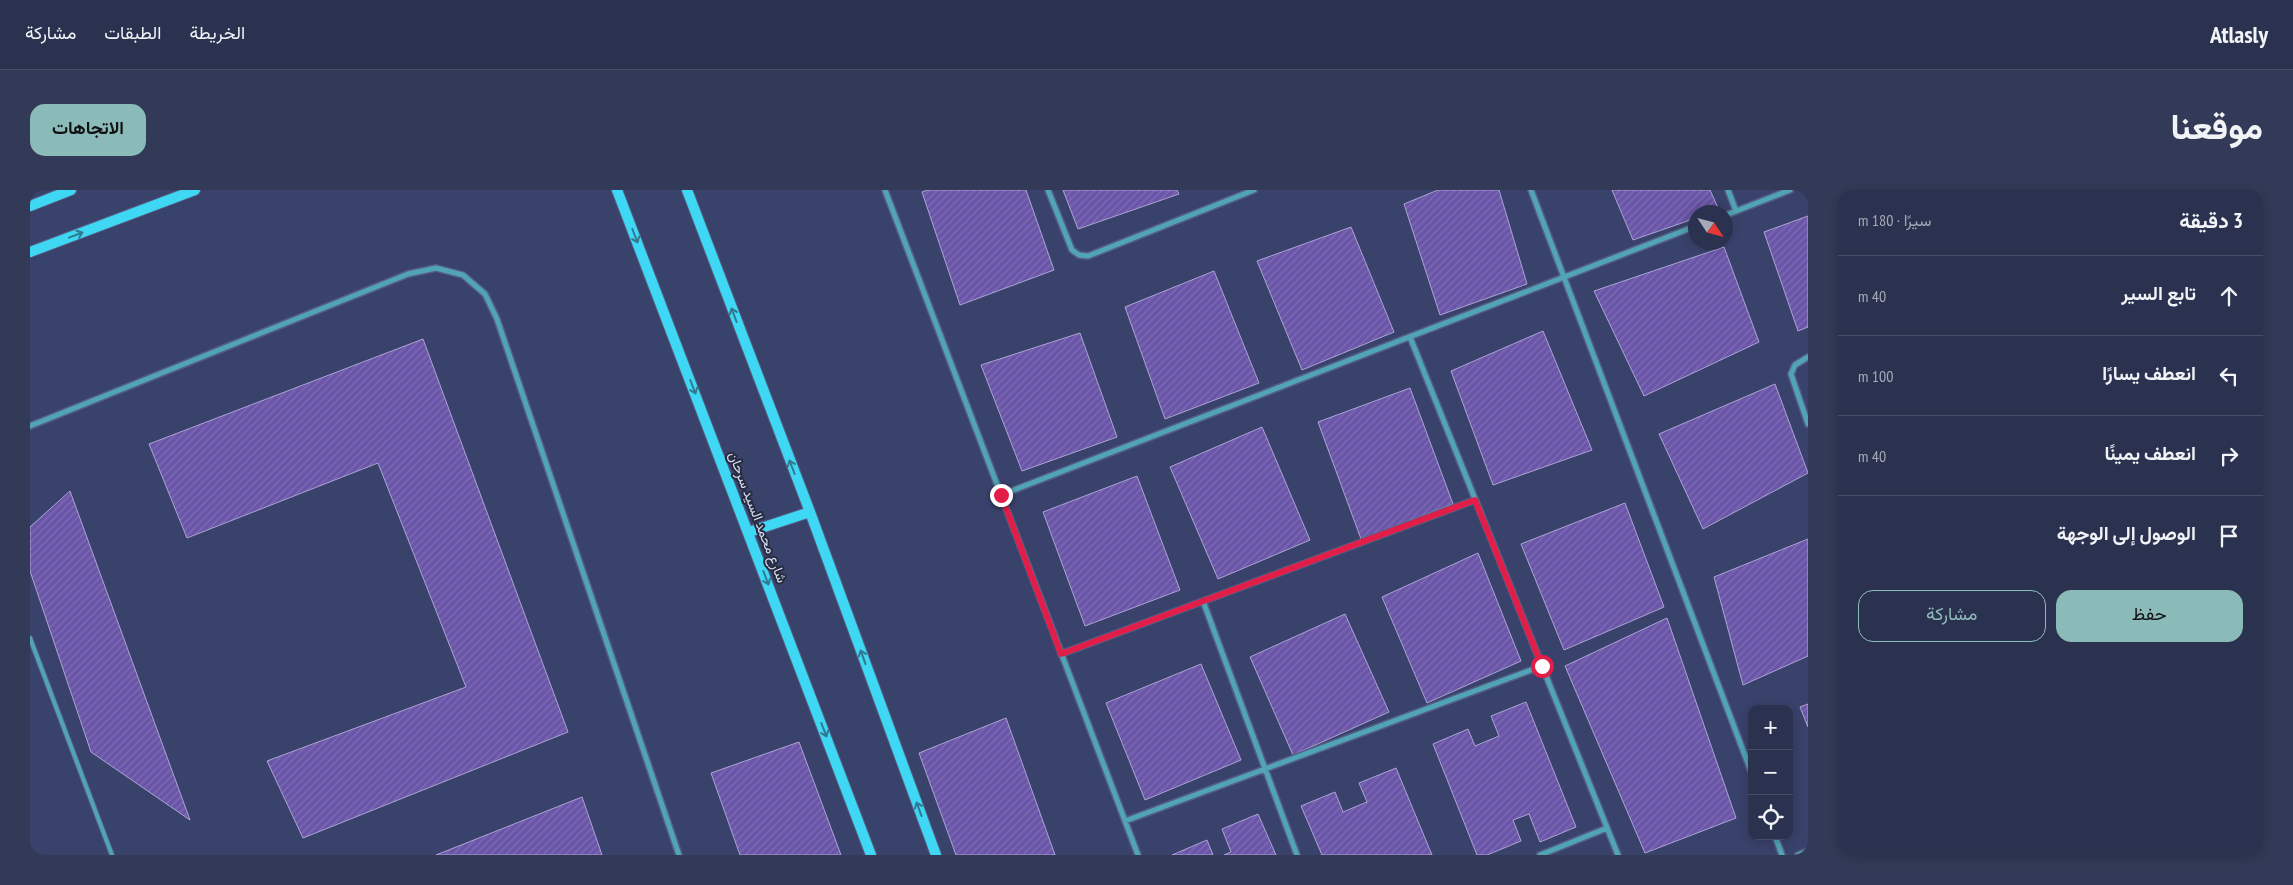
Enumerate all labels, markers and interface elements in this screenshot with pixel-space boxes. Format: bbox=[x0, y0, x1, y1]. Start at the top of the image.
text: Atlasly bbox=[2210, 19, 2268, 50]
text: مشاركة bbox=[25, 21, 76, 44]
text: الطبقات bbox=[104, 21, 161, 44]
text: الخريطة bbox=[189, 21, 245, 44]
text: موقعنا bbox=[2170, 103, 2263, 149]
button: الاتجاهات bbox=[30, 104, 146, 156]
north arrow bbox=[1688, 205, 1733, 250]
text: 3 دقيقة bbox=[2179, 207, 2243, 234]
text: سيرًا · 180 m bbox=[1858, 210, 1931, 230]
one-way arrow bbox=[631, 227, 640, 243]
one-way arrow bbox=[67, 230, 83, 239]
text: تابع السير bbox=[2121, 281, 2196, 305]
icon: ahead bbox=[2215, 282, 2243, 310]
text: 40 m bbox=[1858, 286, 1886, 306]
one-way arrow bbox=[729, 308, 738, 323]
text: انعطف يسارًا bbox=[2102, 361, 2196, 385]
icon: left bbox=[2215, 362, 2243, 390]
text: 100 m bbox=[1858, 366, 1893, 386]
one-way arrow bbox=[689, 379, 698, 394]
text: انعطف يمينًا bbox=[2105, 441, 2196, 465]
icon: right bbox=[2215, 442, 2243, 470]
text: 40 m bbox=[1858, 446, 1886, 466]
street label: شارع محمد السيد سرحان bbox=[723, 449, 791, 586]
one-way arrow bbox=[787, 459, 796, 475]
route end bbox=[990, 484, 1013, 507]
text: الوصول إلى الوجهة bbox=[2057, 521, 2196, 545]
icon: arrive bbox=[2215, 522, 2243, 550]
one-way arrow bbox=[762, 570, 771, 585]
button: مشاركة bbox=[1858, 590, 2046, 642]
button: حفظ bbox=[2056, 590, 2243, 642]
one-way arrow bbox=[858, 650, 867, 665]
route start bbox=[1531, 655, 1554, 678]
map controls bbox=[1748, 705, 1793, 840]
button: + bbox=[1748, 705, 1793, 750]
one-way arrow bbox=[819, 722, 829, 737]
button: − bbox=[1748, 750, 1793, 795]
button: locate bbox=[1748, 795, 1793, 840]
one-way arrow bbox=[914, 802, 923, 817]

